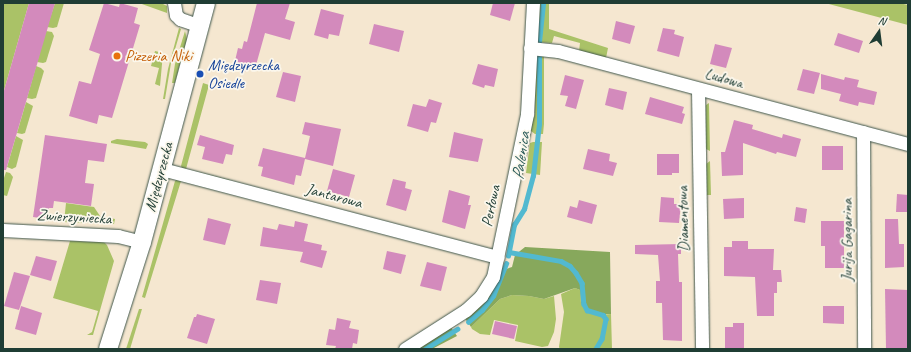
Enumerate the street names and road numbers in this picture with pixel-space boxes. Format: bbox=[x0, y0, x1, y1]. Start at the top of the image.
street label: Ludowa bbox=[703, 64, 745, 92]
street label: Międzyrzecka bbox=[141, 140, 177, 214]
street label: Jantarowa bbox=[304, 179, 364, 213]
street label: Perłowa bbox=[477, 184, 505, 228]
street label: Diamentowa bbox=[673, 186, 693, 252]
street label: Jurija Gagarina bbox=[837, 199, 857, 281]
street label: Zwierzyniecka bbox=[36, 205, 112, 229]

